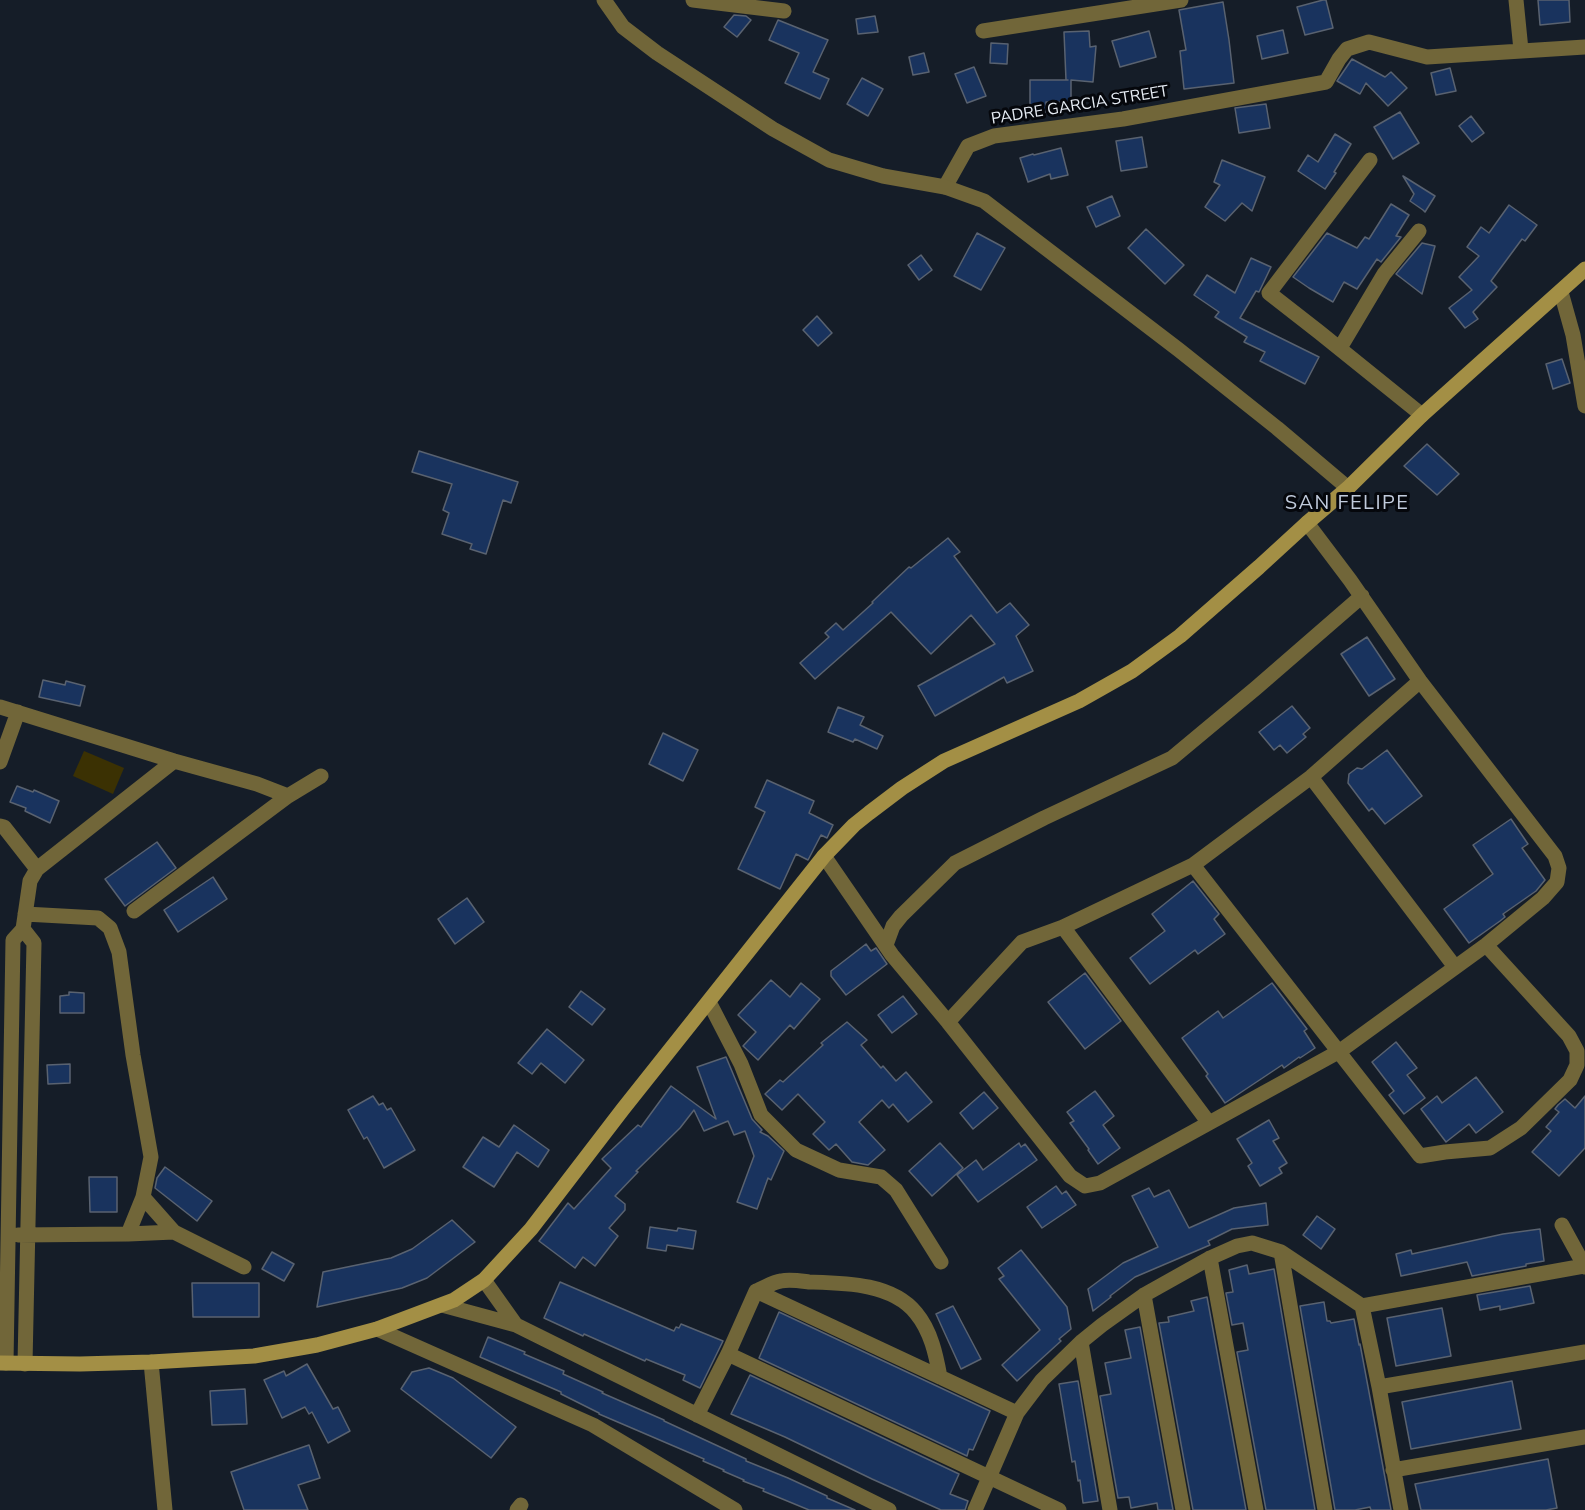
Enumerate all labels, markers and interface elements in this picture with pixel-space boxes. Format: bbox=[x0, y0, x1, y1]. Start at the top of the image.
street label: PADRE GARCIA STREET bbox=[990, 82, 1170, 130]
district label: SAN FELIPE bbox=[1285, 492, 1409, 516]

